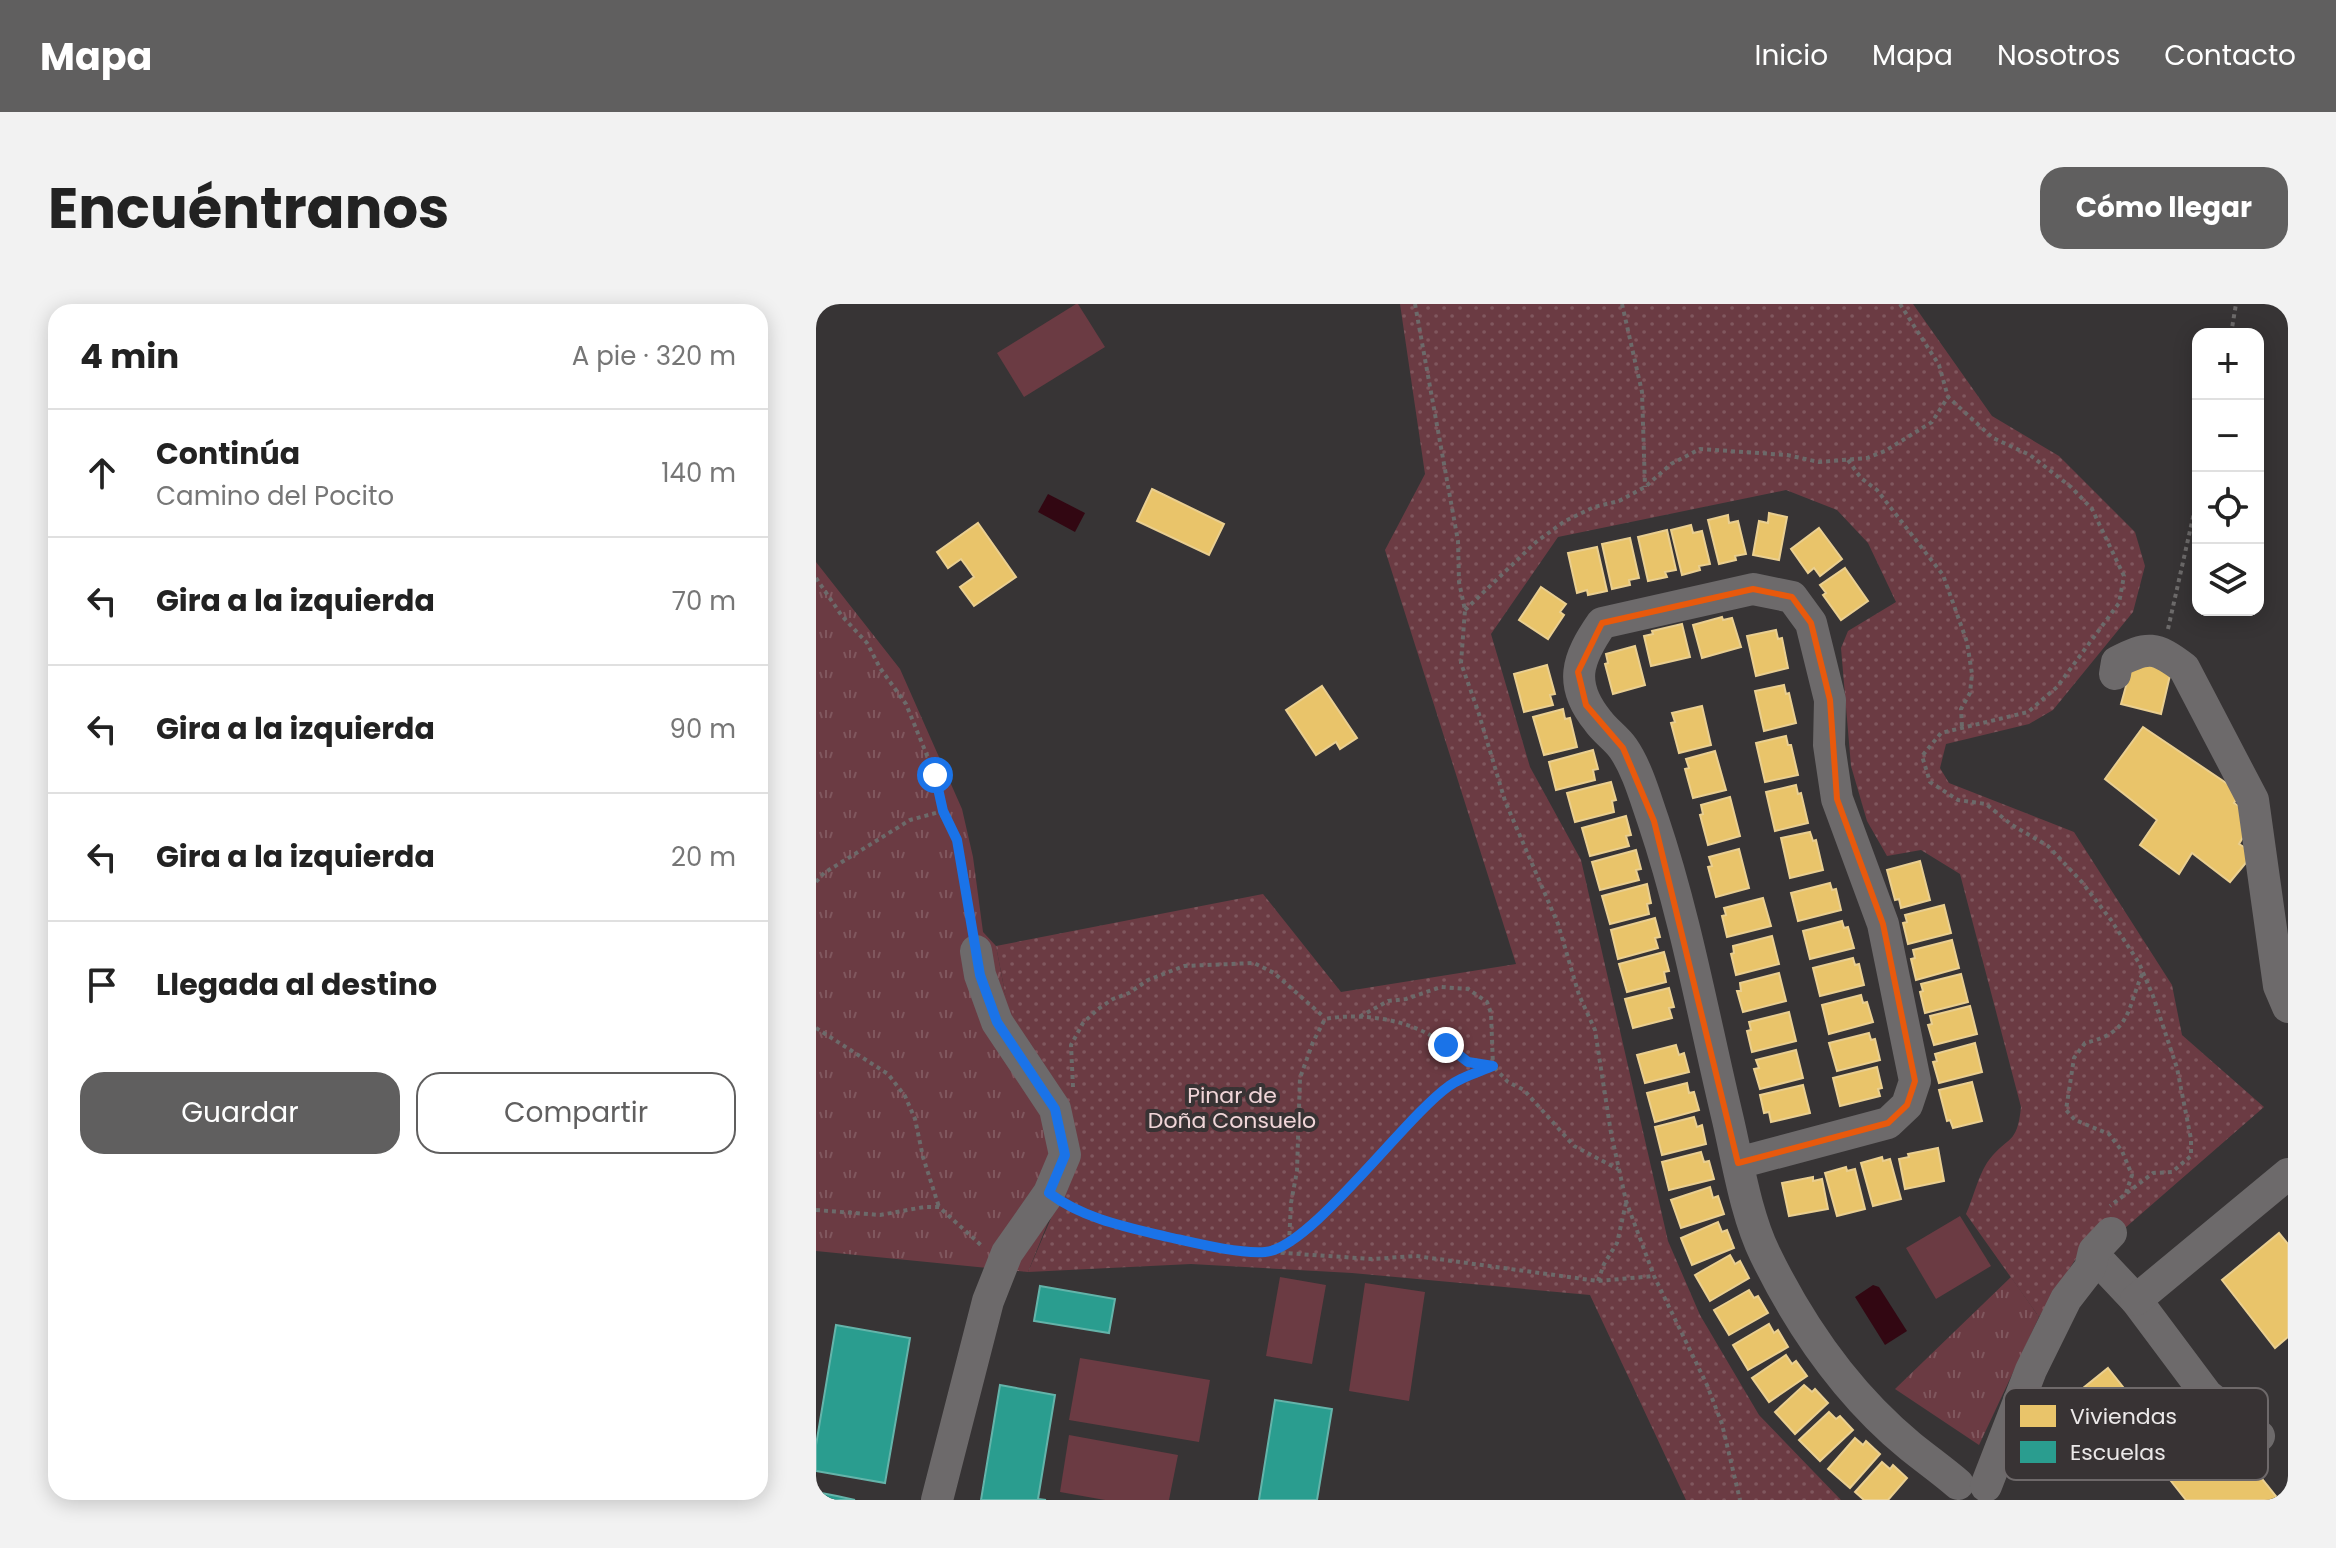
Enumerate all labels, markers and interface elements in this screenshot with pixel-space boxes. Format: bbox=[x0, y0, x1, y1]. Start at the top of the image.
text: Mapa bbox=[40, 30, 152, 83]
text: Inicio bbox=[1755, 36, 1828, 75]
text: Mapa bbox=[1872, 36, 1953, 75]
text: Nosotros bbox=[1997, 36, 2120, 75]
text: Contacto bbox=[2164, 36, 2296, 75]
button: Cómo llegar bbox=[2040, 167, 2288, 249]
text: Encuéntranos bbox=[48, 169, 449, 248]
map controls bbox=[2192, 328, 2264, 616]
button: + bbox=[2192, 328, 2264, 400]
text: 4 min bbox=[80, 332, 179, 380]
text: A pie · 320 m bbox=[572, 338, 736, 374]
button: − bbox=[2192, 400, 2264, 472]
text: Continúa bbox=[156, 432, 300, 475]
icon: ahead bbox=[80, 451, 124, 495]
text: 140 m bbox=[661, 455, 736, 491]
button: locate bbox=[2192, 472, 2264, 544]
text: Camino del Pocito bbox=[156, 478, 394, 514]
button: layers bbox=[2192, 544, 2264, 616]
icon: left bbox=[80, 579, 124, 623]
text: Gira a la izquierda bbox=[156, 579, 435, 622]
text: 70 m bbox=[672, 583, 736, 619]
icon: left bbox=[80, 707, 124, 751]
text: Gira a la izquierda bbox=[156, 707, 435, 750]
text: 90 m bbox=[670, 711, 736, 747]
route start bbox=[917, 757, 953, 793]
icon: left bbox=[80, 835, 124, 879]
text: Gira a la izquierda bbox=[156, 835, 435, 878]
text: 20 m bbox=[671, 839, 736, 875]
icon: arrive bbox=[80, 963, 124, 1007]
text: Llegada al destino bbox=[156, 963, 437, 1006]
route end bbox=[1428, 1027, 1464, 1063]
button: Guardar bbox=[80, 1072, 400, 1154]
button: Compartir bbox=[416, 1072, 736, 1154]
park label: Pinar de Doña Consuelo bbox=[1148, 1080, 1316, 1136]
legend bbox=[2004, 1388, 2268, 1480]
text: Viviendas bbox=[2070, 1401, 2177, 1432]
text: Escuelas bbox=[2070, 1437, 2166, 1468]

